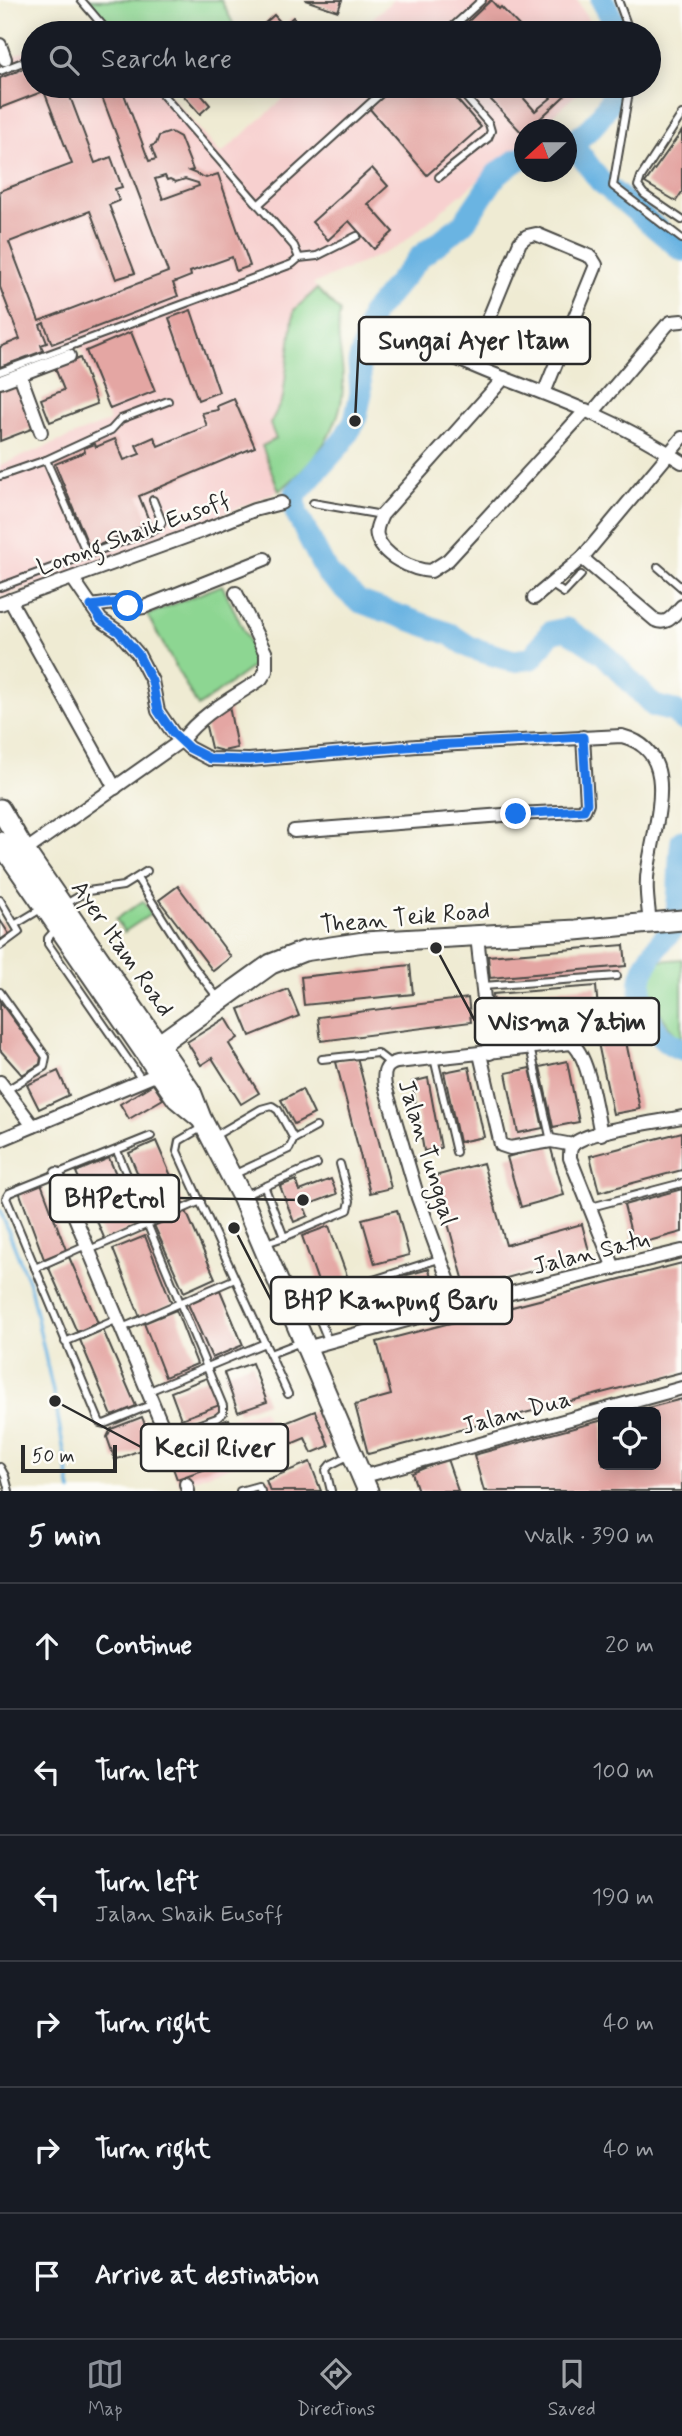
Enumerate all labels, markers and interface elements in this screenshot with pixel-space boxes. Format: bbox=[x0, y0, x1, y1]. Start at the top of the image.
search box bbox=[21, 21, 661, 98]
icon: search bbox=[45, 41, 83, 79]
text: Search here bbox=[101, 43, 232, 77]
north arrow bbox=[514, 119, 577, 182]
callout: Sungai Ayer Itam bbox=[359, 317, 590, 364]
text: Sungai Ayer Itam bbox=[378, 325, 570, 362]
street label: Lorong Shaik Eusoff bbox=[33, 485, 235, 586]
route start bbox=[112, 590, 143, 621]
route end bbox=[500, 798, 531, 829]
street label: Ayer Itam Road bbox=[63, 875, 180, 1023]
street label: Thean Teik Road bbox=[319, 896, 491, 941]
callout: Wisma Yatim bbox=[475, 998, 659, 1045]
text: Wisma Yatim bbox=[487, 1006, 646, 1040]
street label: Jalan Tunggal bbox=[388, 1076, 463, 1230]
callout: BHPetrol bbox=[50, 1175, 179, 1222]
text: BHPetrol bbox=[64, 1183, 166, 1217]
street label: Jalan Satu bbox=[530, 1224, 653, 1283]
callout: BHP Kampung Baru bbox=[271, 1277, 512, 1324]
text: BHP Kampung Baru bbox=[284, 1285, 498, 1322]
street label: Jalan Dua bbox=[458, 1384, 574, 1443]
map controls bbox=[598, 1407, 661, 1470]
button: locate bbox=[598, 1407, 661, 1470]
callout: Kecil River bbox=[141, 1424, 288, 1471]
text: Kecil River bbox=[155, 1432, 276, 1466]
scale bar bbox=[21, 1442, 117, 1474]
text: 50 m bbox=[32, 1444, 75, 1469]
text: 5 min bbox=[28, 1517, 102, 1556]
text: Walk · 390 m bbox=[524, 1522, 654, 1552]
icon: ahead bbox=[28, 1627, 66, 1665]
text: Continue bbox=[95, 1629, 192, 1663]
text: 20 m bbox=[605, 1631, 654, 1661]
icon: left bbox=[28, 1753, 66, 1791]
text: Turn left bbox=[95, 1755, 199, 1789]
text: 100 m bbox=[592, 1757, 654, 1787]
text: Turn left bbox=[95, 1866, 199, 1900]
icon: left bbox=[28, 1879, 66, 1917]
text: 190 m bbox=[592, 1883, 654, 1913]
text: Jalan Shaik Eusoff bbox=[95, 1900, 283, 1930]
icon: right bbox=[28, 2005, 66, 2043]
text: Turn right bbox=[95, 2007, 211, 2041]
text: 40 m bbox=[603, 2009, 654, 2039]
icon: right bbox=[28, 2131, 66, 2169]
text: Turn right bbox=[95, 2133, 211, 2167]
text: 40 m bbox=[603, 2135, 654, 2165]
icon: arrive bbox=[28, 2257, 66, 2295]
text: Arrive at destination bbox=[95, 2259, 319, 2293]
tab: Map bbox=[86, 2355, 124, 2422]
tab: Directions bbox=[297, 2355, 375, 2422]
tab: Saved bbox=[548, 2355, 596, 2422]

